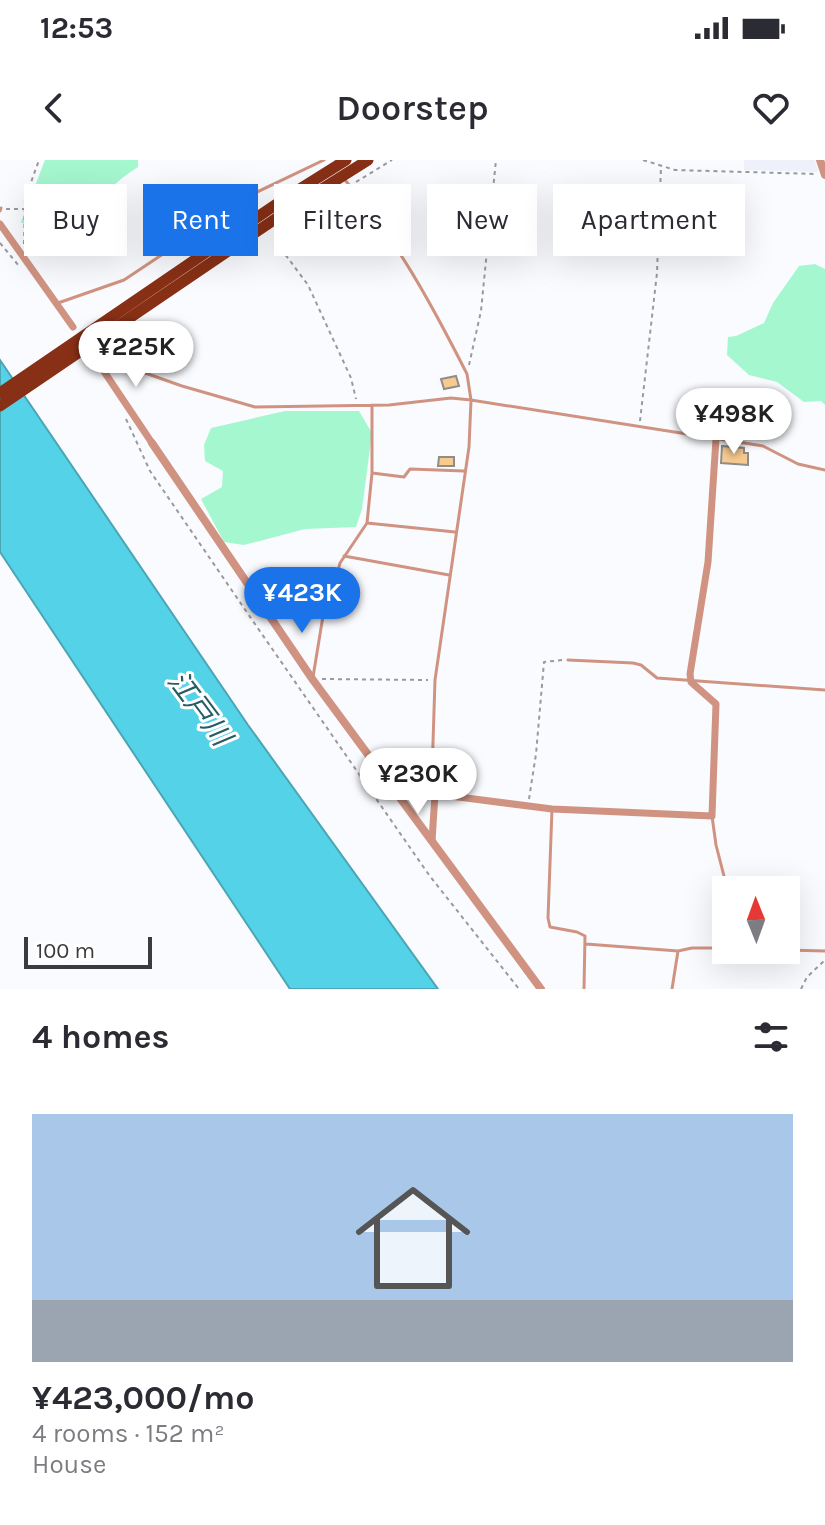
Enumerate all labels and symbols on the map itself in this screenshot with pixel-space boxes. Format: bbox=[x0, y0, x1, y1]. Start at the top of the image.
pin: ¥225K bbox=[80, 321, 192, 389]
pin: ¥498K bbox=[678, 388, 790, 456]
pin: ¥423K bbox=[246, 567, 358, 635]
water label: 江戸川 bbox=[161, 665, 240, 754]
pin: ¥230K bbox=[362, 748, 474, 816]
north arrow bbox=[712, 876, 800, 964]
scale bar bbox=[24, 933, 152, 969]

